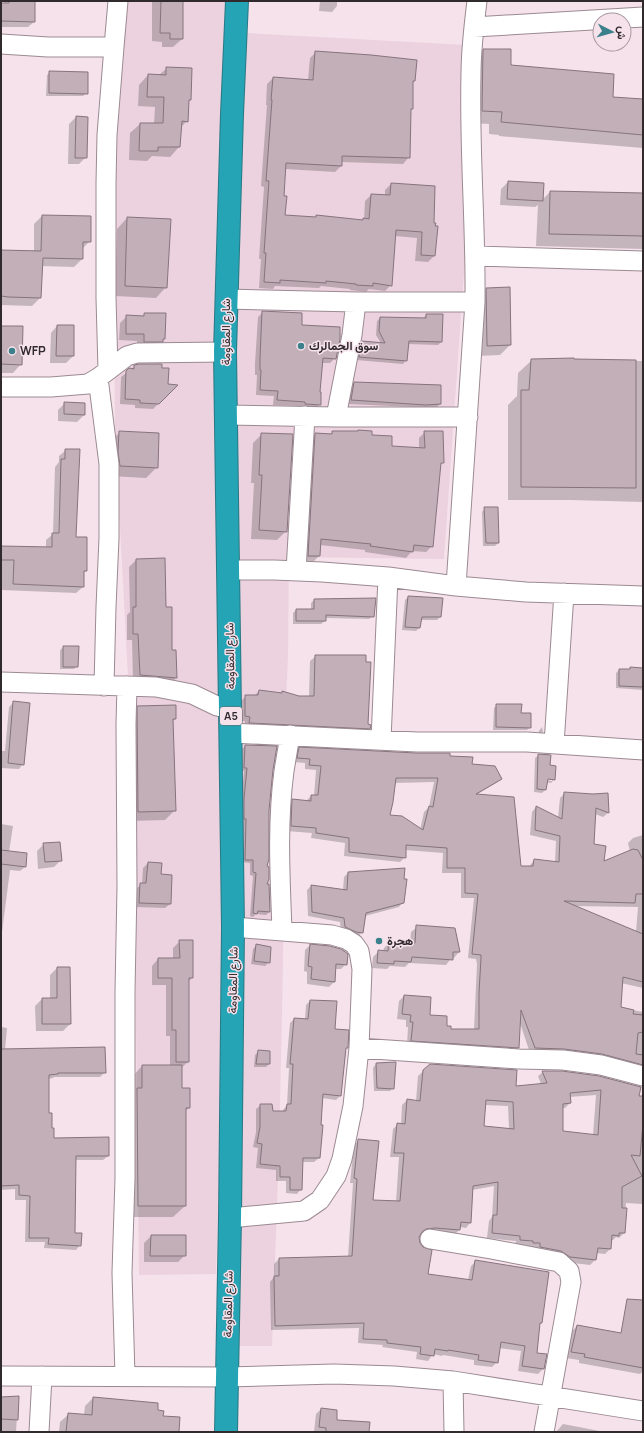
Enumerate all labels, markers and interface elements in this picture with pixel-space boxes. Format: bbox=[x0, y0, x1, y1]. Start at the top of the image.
north arrow bbox=[592, 12, 632, 52]
text: ش bbox=[614, 26, 631, 40]
street label: شارع المقاومة bbox=[217, 299, 235, 365]
place label: سوق الجمالرك bbox=[309, 337, 379, 354]
marker: سوق الجمالرك bbox=[296, 341, 306, 351]
place label: WFP bbox=[20, 342, 46, 359]
marker: WFP bbox=[7, 346, 17, 356]
street label: شارع المقاومة bbox=[220, 622, 240, 690]
road number: A5 bbox=[220, 707, 242, 725]
place label: هجرة bbox=[387, 932, 413, 949]
marker: هجرة bbox=[374, 936, 384, 946]
street label: شارع المقاومة bbox=[223, 946, 243, 1014]
street label: شارع المقاومة bbox=[218, 1270, 238, 1338]

